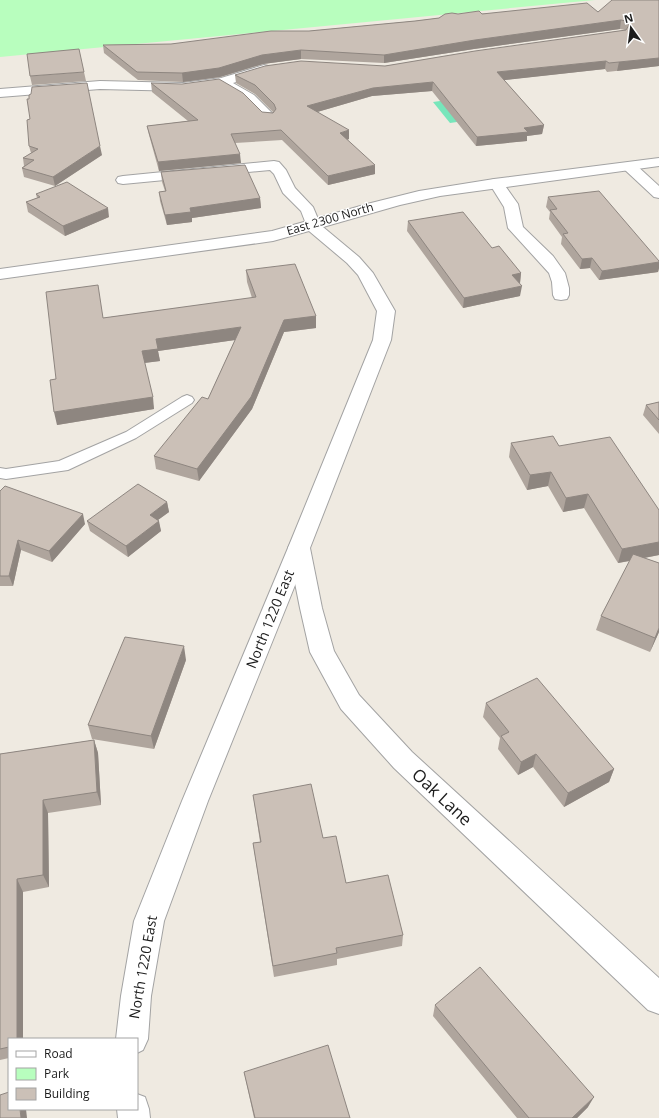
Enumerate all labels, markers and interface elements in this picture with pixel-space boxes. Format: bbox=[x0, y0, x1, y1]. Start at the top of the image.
north arrow bbox=[611, 8, 651, 48]
text: N bbox=[622, 9, 635, 26]
street label: East 2300 North bbox=[284, 198, 375, 239]
street label: North 1220 East bbox=[241, 567, 298, 671]
street label: Oak Lane bbox=[407, 763, 477, 830]
street label: North 1220 East bbox=[124, 914, 161, 1020]
legend bbox=[8, 1038, 138, 1110]
text: Road bbox=[44, 1045, 73, 1062]
text: Park bbox=[44, 1065, 70, 1082]
text: Building bbox=[44, 1085, 90, 1102]

